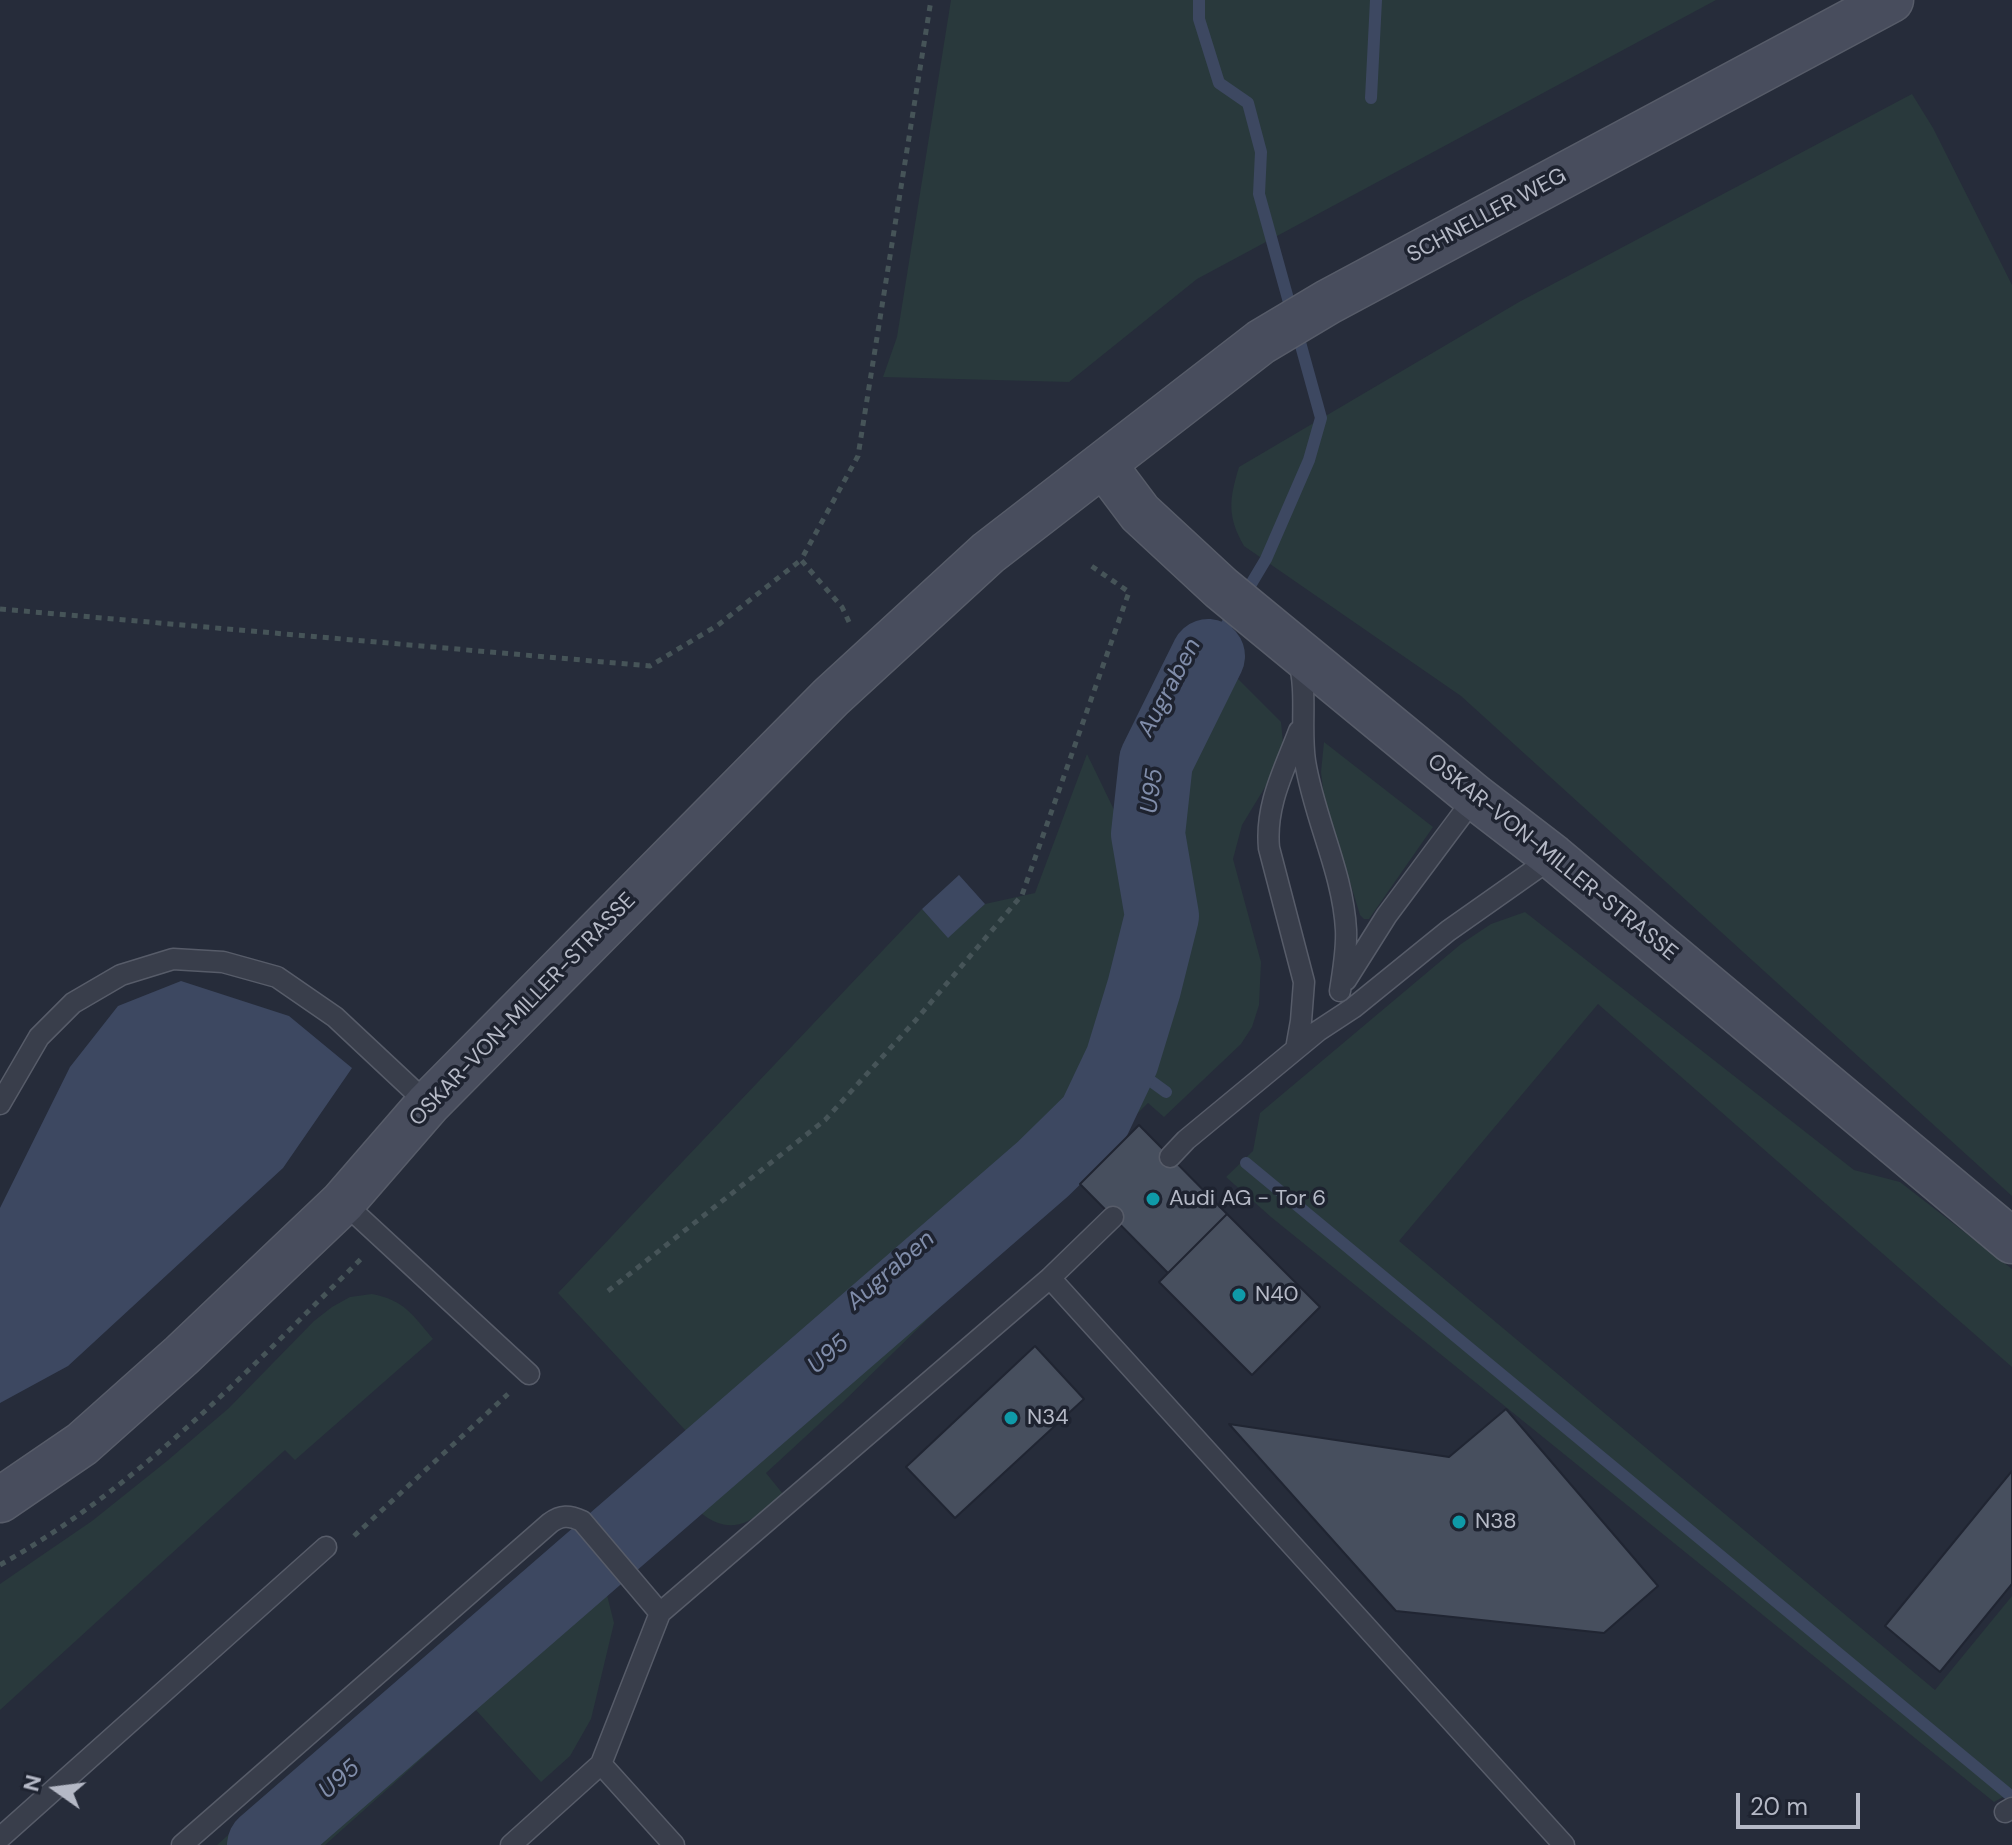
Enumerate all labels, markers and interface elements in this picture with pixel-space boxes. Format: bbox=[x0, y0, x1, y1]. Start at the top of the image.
street label: SCHNELLER WEG bbox=[1403, 163, 1571, 269]
water label: Augraben bbox=[1132, 634, 1208, 742]
street label: OSKAR-VON-MILLER-STRASSE bbox=[1422, 749, 1682, 967]
water label: U95 bbox=[1136, 767, 1170, 815]
street label: OSKAR-VON-MILLER-STRASSE bbox=[404, 888, 642, 1132]
place label: Audi AG - Tor 6 bbox=[1169, 1186, 1326, 1212]
marker: Audi AG - Tor 6 bbox=[1144, 1190, 1162, 1208]
water label: Augraben bbox=[841, 1225, 941, 1317]
place label: N40 bbox=[1255, 1282, 1299, 1308]
marker: N40 bbox=[1230, 1286, 1248, 1304]
water label: U95 bbox=[803, 1329, 855, 1381]
place label: N34 bbox=[1027, 1405, 1069, 1431]
marker: N34 bbox=[1002, 1409, 1020, 1427]
place label: N38 bbox=[1475, 1509, 1517, 1535]
marker: N38 bbox=[1450, 1513, 1468, 1531]
north arrow bbox=[16, 1749, 96, 1829]
water label: U95 bbox=[314, 1754, 366, 1806]
text: N bbox=[16, 1772, 48, 1794]
scale bar bbox=[1740, 1777, 1864, 1827]
text: 20 m bbox=[1750, 1791, 1808, 1822]

